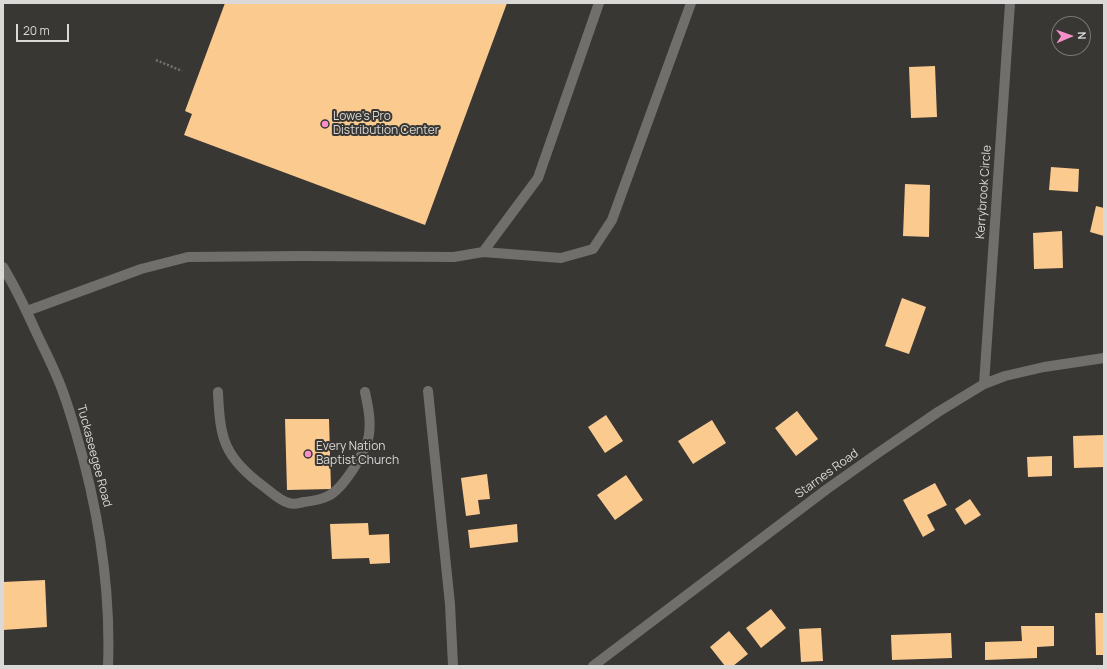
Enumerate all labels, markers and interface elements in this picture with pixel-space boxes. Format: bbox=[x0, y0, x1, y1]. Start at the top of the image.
scale bar bbox=[18, 16, 71, 42]
north arrow bbox=[1051, 16, 1091, 56]
text: 20 m bbox=[23, 22, 50, 39]
text: N bbox=[1075, 31, 1090, 40]
place label: Lowe's Pro Distribution Center bbox=[333, 110, 439, 138]
marker: Lowe's Pro Distribution Center bbox=[320, 119, 330, 129]
street label: Kerrybrook Circle bbox=[974, 144, 994, 240]
street label: Tuckaseegee Road bbox=[73, 403, 115, 509]
place label: Every Nation Baptist Church bbox=[316, 440, 399, 468]
street label: Starnes Road bbox=[793, 446, 861, 502]
marker: Every Nation Baptist Church bbox=[303, 449, 313, 459]

